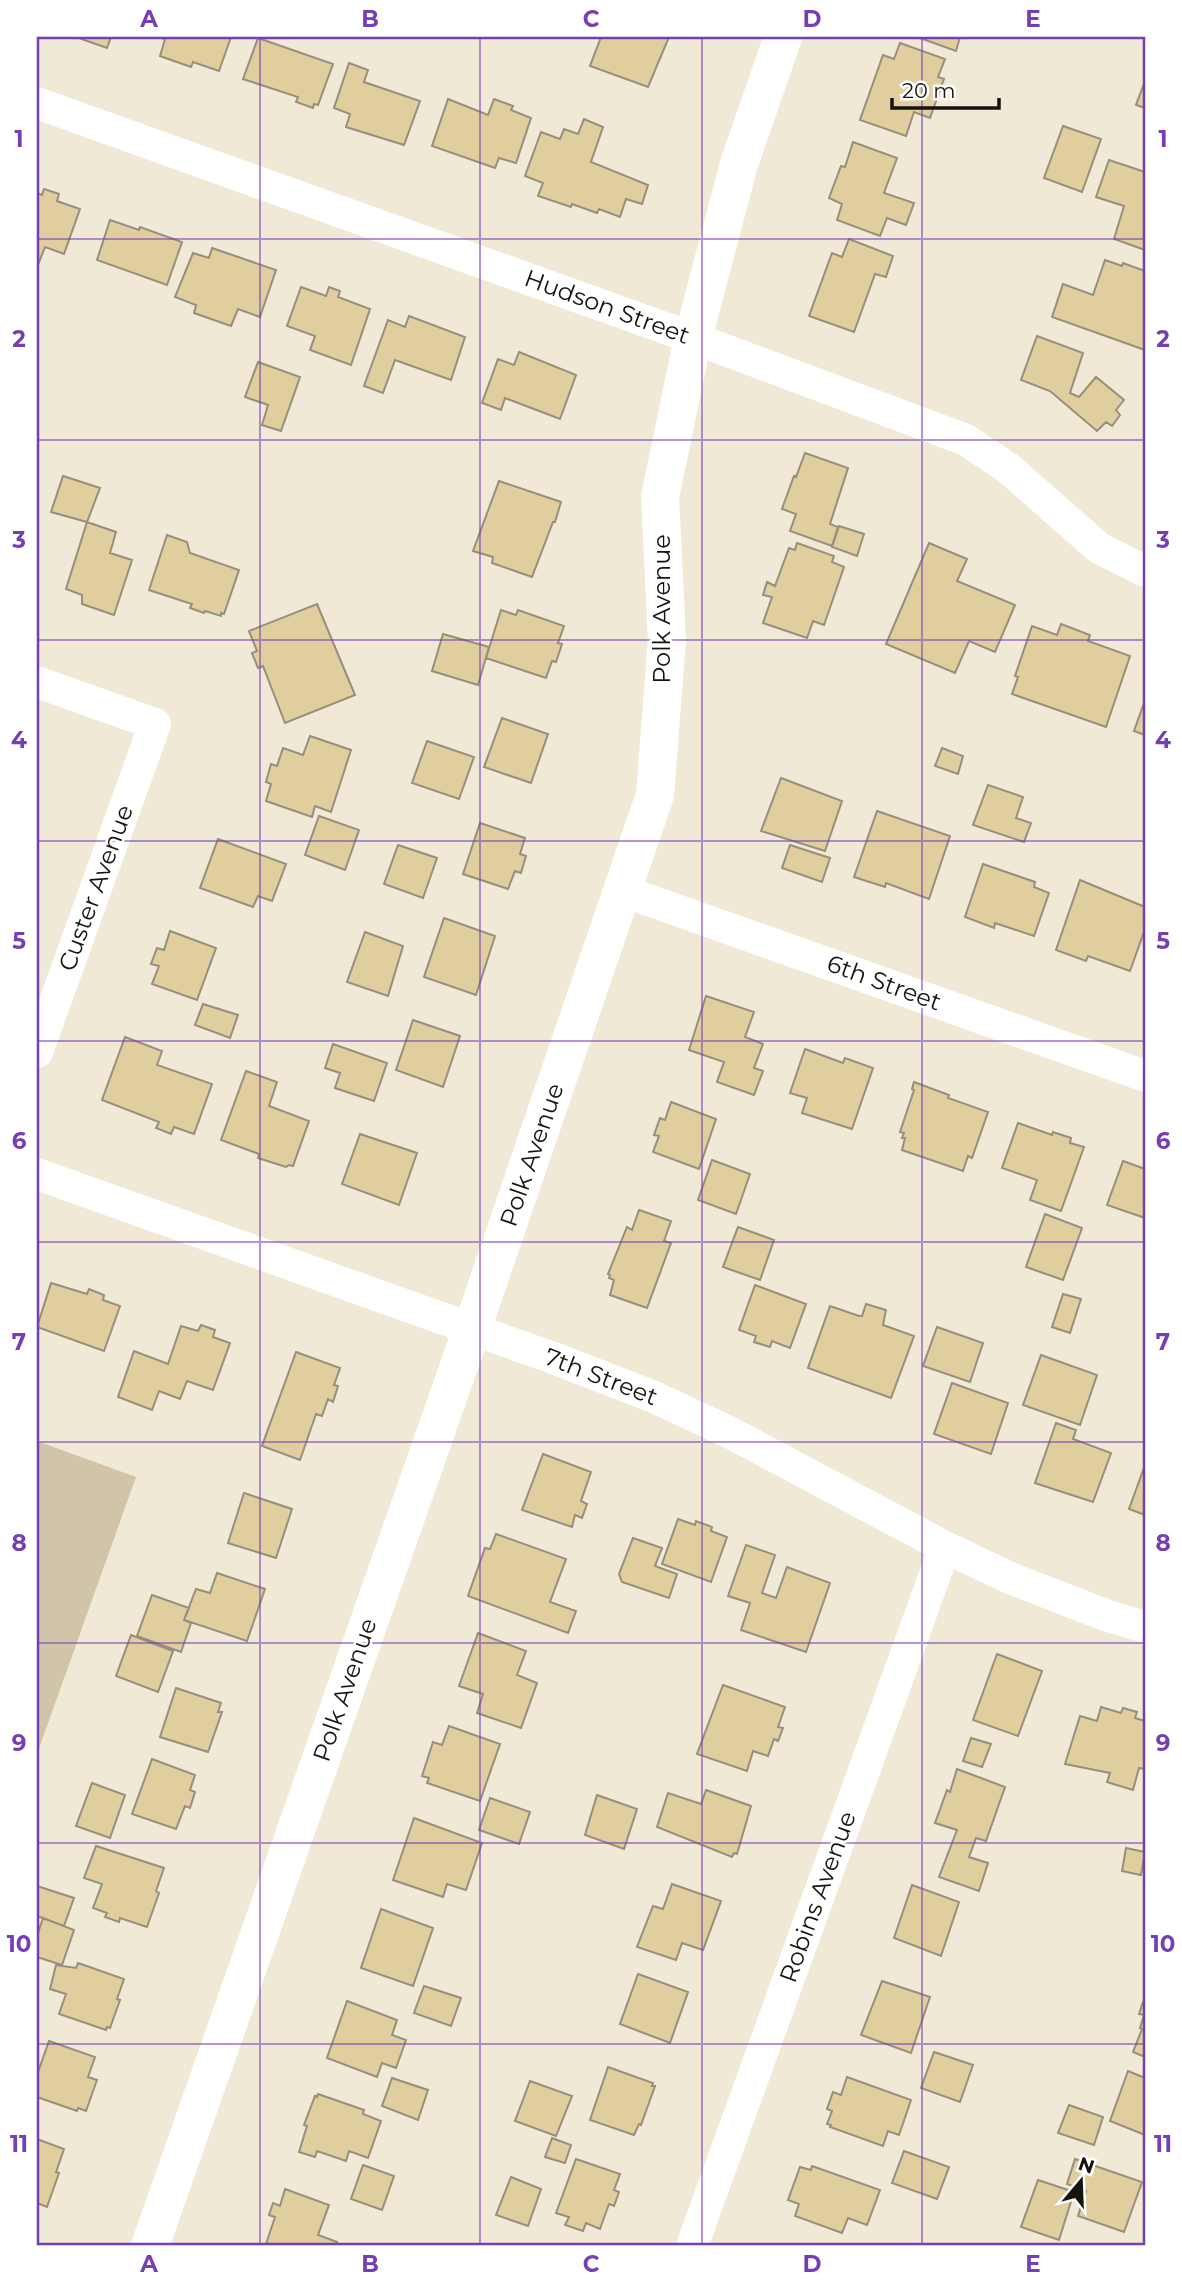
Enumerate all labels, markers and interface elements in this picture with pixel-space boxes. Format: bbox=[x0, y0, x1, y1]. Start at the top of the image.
text: A bbox=[139, 5, 158, 33]
text: B bbox=[361, 5, 379, 33]
text: C bbox=[583, 5, 600, 33]
text: D bbox=[803, 5, 822, 33]
text: E bbox=[1025, 5, 1041, 33]
scale bar bbox=[892, 66, 998, 110]
text: 20 m bbox=[902, 78, 956, 103]
text: 1 bbox=[14, 125, 24, 153]
text: 1 bbox=[1158, 125, 1168, 153]
street label: Hudson Street bbox=[521, 263, 694, 350]
text: 2 bbox=[12, 325, 26, 353]
text: 2 bbox=[1156, 325, 1170, 353]
text: 3 bbox=[11, 526, 26, 554]
text: 3 bbox=[1155, 526, 1170, 554]
street label: Polk Avenue bbox=[647, 534, 676, 684]
text: 4 bbox=[11, 726, 27, 754]
text: 4 bbox=[1155, 726, 1171, 754]
street label: Custer Avenue bbox=[52, 801, 139, 975]
text: 5 bbox=[12, 927, 26, 955]
text: 5 bbox=[1156, 927, 1170, 955]
street label: 6th Street bbox=[823, 948, 945, 1017]
street label: Polk Avenue bbox=[493, 1079, 570, 1230]
text: 6 bbox=[12, 1127, 27, 1155]
text: 6 bbox=[1156, 1127, 1171, 1155]
text: 7 bbox=[12, 1328, 26, 1356]
text: 7 bbox=[1156, 1328, 1170, 1356]
street label: 7th Street bbox=[541, 1342, 662, 1411]
text: 8 bbox=[11, 1529, 27, 1557]
text: 8 bbox=[1155, 1529, 1171, 1557]
street label: Polk Avenue bbox=[306, 1614, 383, 1765]
text: 9 bbox=[12, 1729, 26, 1757]
text: 9 bbox=[1156, 1729, 1170, 1757]
street label: Robins Avenue bbox=[773, 1807, 862, 1986]
text: 10 bbox=[7, 1930, 31, 1958]
text: 10 bbox=[1151, 1930, 1175, 1958]
text: 11 bbox=[10, 2130, 28, 2158]
text: 11 bbox=[1154, 2130, 1172, 2158]
north arrow bbox=[1046, 2146, 1116, 2216]
text: N bbox=[1075, 2152, 1097, 2179]
text: A bbox=[139, 2250, 158, 2278]
text: B bbox=[361, 2250, 379, 2278]
text: C bbox=[583, 2250, 600, 2278]
text: D bbox=[803, 2250, 822, 2278]
text: E bbox=[1025, 2250, 1041, 2278]

